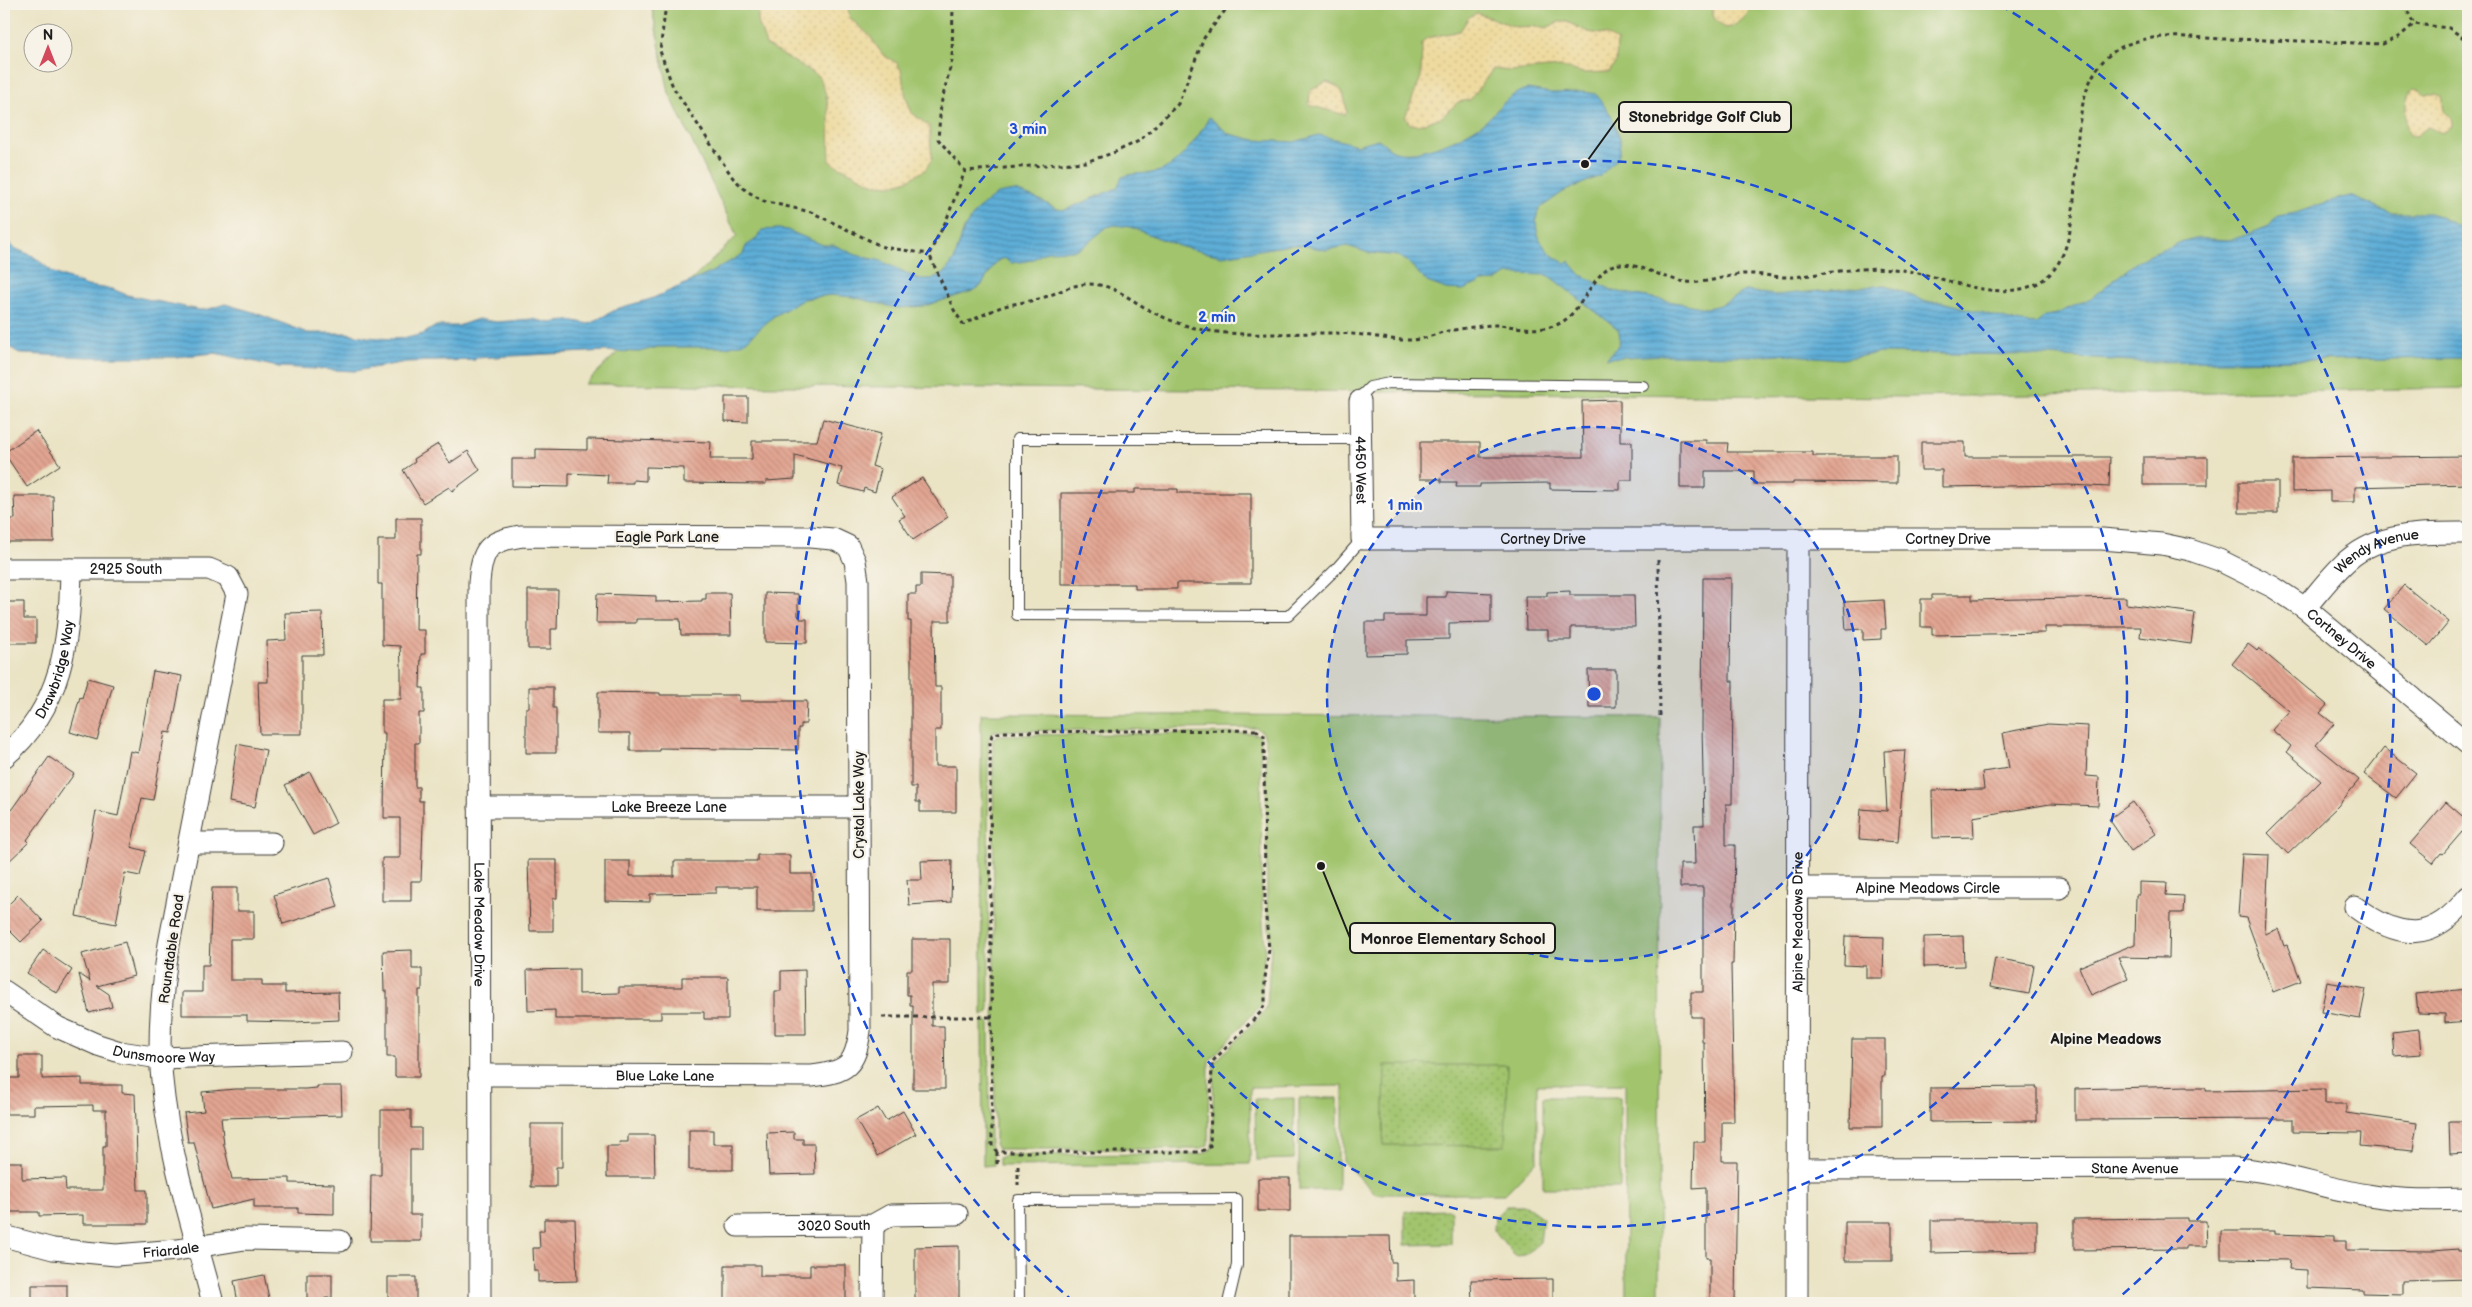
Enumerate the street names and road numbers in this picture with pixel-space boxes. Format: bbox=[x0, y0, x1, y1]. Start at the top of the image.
street label: 4450 West bbox=[1352, 436, 1370, 505]
street label: Wendy Avenue bbox=[2331, 526, 2420, 577]
street label: Eagle Park Lane bbox=[615, 529, 719, 546]
street label: Cortney Drive bbox=[1500, 531, 1586, 548]
street label: Cortney Drive bbox=[1905, 531, 1991, 548]
street label: 2925 South bbox=[90, 561, 162, 578]
street label: Cortney Drive bbox=[2303, 605, 2380, 673]
street label: Drawbridge Way bbox=[32, 619, 77, 722]
street label: Crystal Lake Way bbox=[851, 751, 868, 859]
street label: Lake Breeze Lane bbox=[611, 799, 727, 816]
street label: Alpine Meadows Drive bbox=[1789, 852, 1807, 992]
street label: Lake Meadow Drive bbox=[470, 862, 488, 987]
street label: Alpine Meadows Circle bbox=[1856, 880, 2000, 897]
street label: Roundtable Road bbox=[155, 893, 188, 1005]
street label: Dunsmoore Way bbox=[110, 1042, 216, 1067]
street label: Blue Lake Lane bbox=[616, 1067, 714, 1085]
street label: Stane Avenue bbox=[2091, 1160, 2179, 1177]
street label: 3020 South bbox=[797, 1217, 871, 1235]
street label: Friardale bbox=[142, 1239, 200, 1262]

